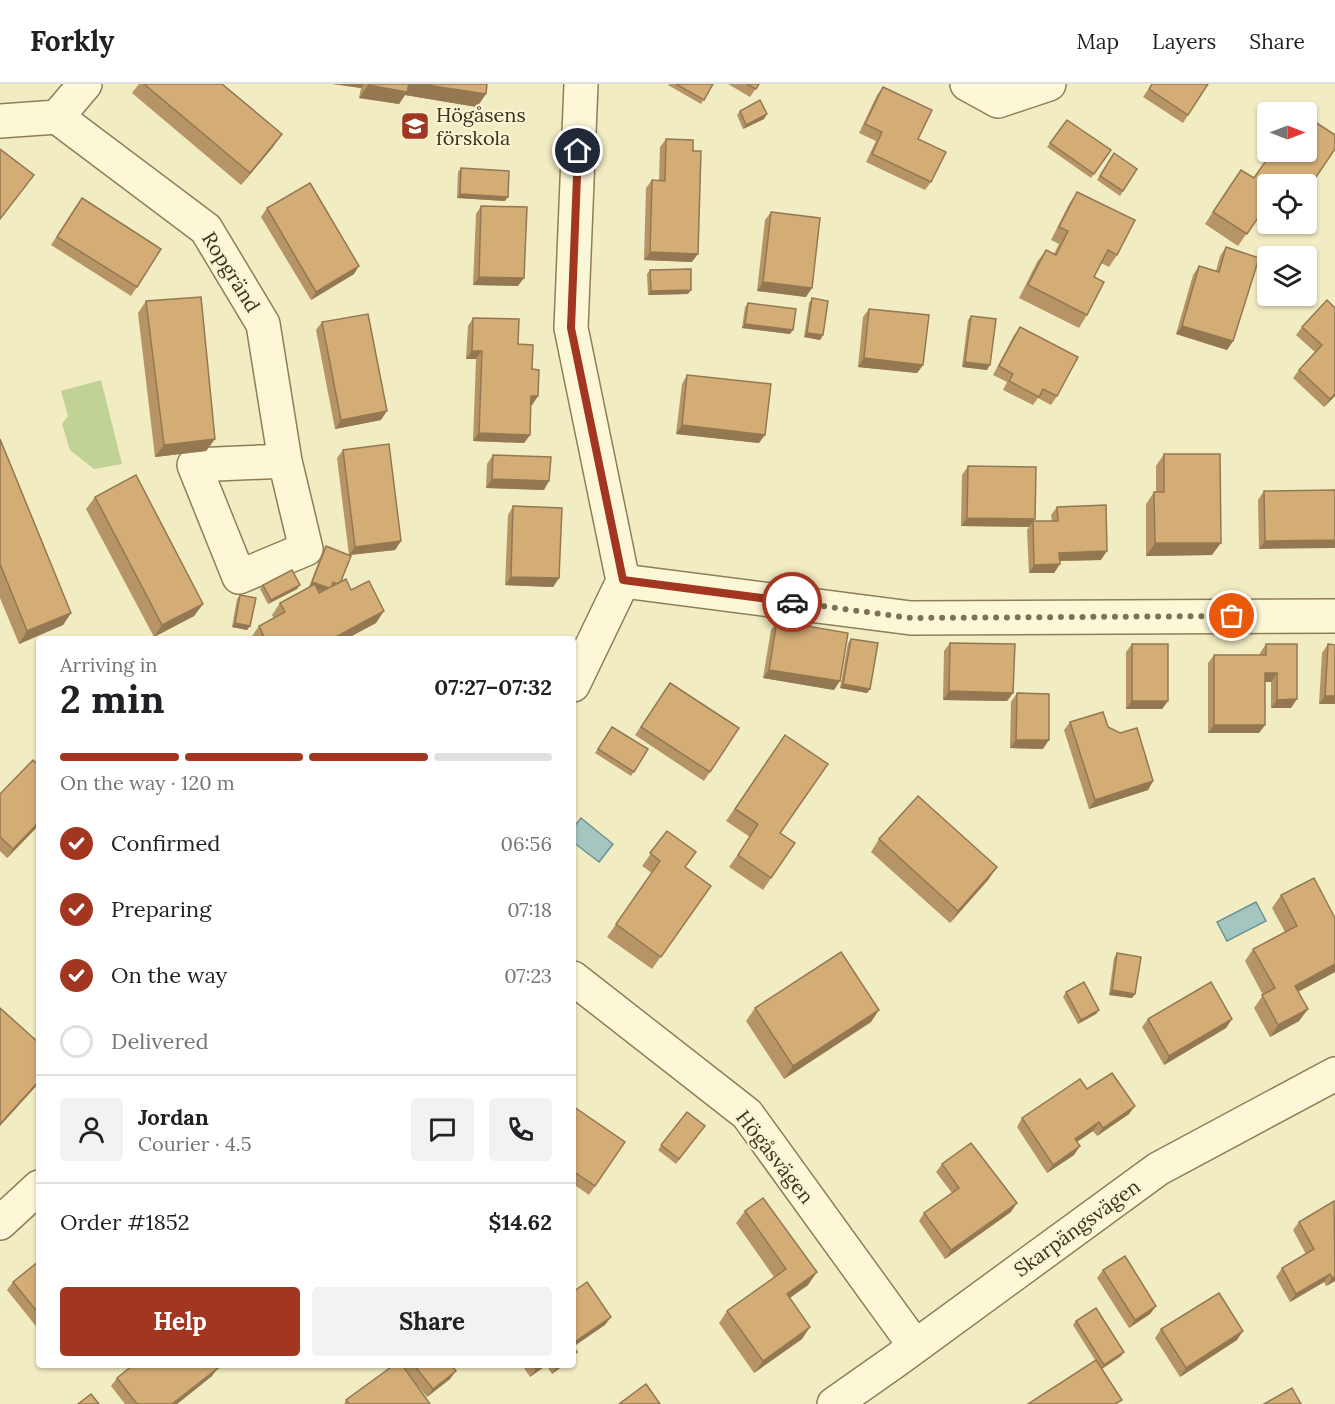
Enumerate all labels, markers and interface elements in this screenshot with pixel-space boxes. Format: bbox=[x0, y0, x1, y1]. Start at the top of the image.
text: Forkly bbox=[30, 23, 114, 59]
text: Map bbox=[1076, 28, 1119, 55]
text: Layers bbox=[1152, 28, 1216, 55]
text: Share bbox=[1249, 28, 1305, 55]
place label: Högåsens förskola bbox=[436, 102, 526, 150]
north arrow bbox=[1257, 102, 1317, 162]
map controls bbox=[1257, 102, 1317, 306]
school or university icon: Högåsens förskola bbox=[399, 110, 431, 142]
pin bbox=[552, 125, 603, 176]
icon: home bbox=[561, 134, 594, 167]
button: locate bbox=[1257, 174, 1317, 234]
street label: Ropgränd bbox=[197, 227, 266, 317]
button: layers bbox=[1257, 246, 1317, 306]
courier bbox=[762, 572, 822, 632]
icon: car bbox=[776, 586, 809, 619]
pin bbox=[1206, 590, 1257, 641]
icon: bag bbox=[1215, 599, 1248, 632]
text: Arriving in bbox=[60, 652, 157, 677]
text: 07:27–07:32 bbox=[434, 673, 552, 701]
text: 2 min bbox=[60, 674, 165, 724]
text: On the way · 120 m bbox=[60, 770, 235, 795]
icon: check bbox=[60, 827, 93, 860]
text: Confirmed bbox=[111, 829, 220, 857]
text: 06:56 bbox=[501, 831, 552, 856]
icon: check bbox=[60, 893, 93, 926]
text: Preparing bbox=[111, 895, 211, 923]
text: 07:18 bbox=[507, 897, 552, 922]
icon: check bbox=[60, 959, 93, 992]
text: On the way bbox=[111, 961, 227, 989]
text: 07:23 bbox=[504, 963, 552, 988]
text: Delivered bbox=[111, 1027, 209, 1055]
button: person bbox=[60, 1098, 123, 1161]
button: chat bbox=[411, 1098, 474, 1161]
button: phone bbox=[489, 1098, 552, 1161]
text: Jordan bbox=[138, 1103, 209, 1131]
street label: Högåsvägen bbox=[731, 1105, 820, 1208]
text: Courier · 4.5 bbox=[138, 1131, 252, 1156]
street label: Skarpängsvägen bbox=[1009, 1173, 1145, 1282]
text: Order #1852 bbox=[60, 1208, 190, 1236]
text: $14.62 bbox=[489, 1208, 552, 1236]
button: Help bbox=[60, 1287, 300, 1356]
button: Share bbox=[312, 1287, 552, 1356]

